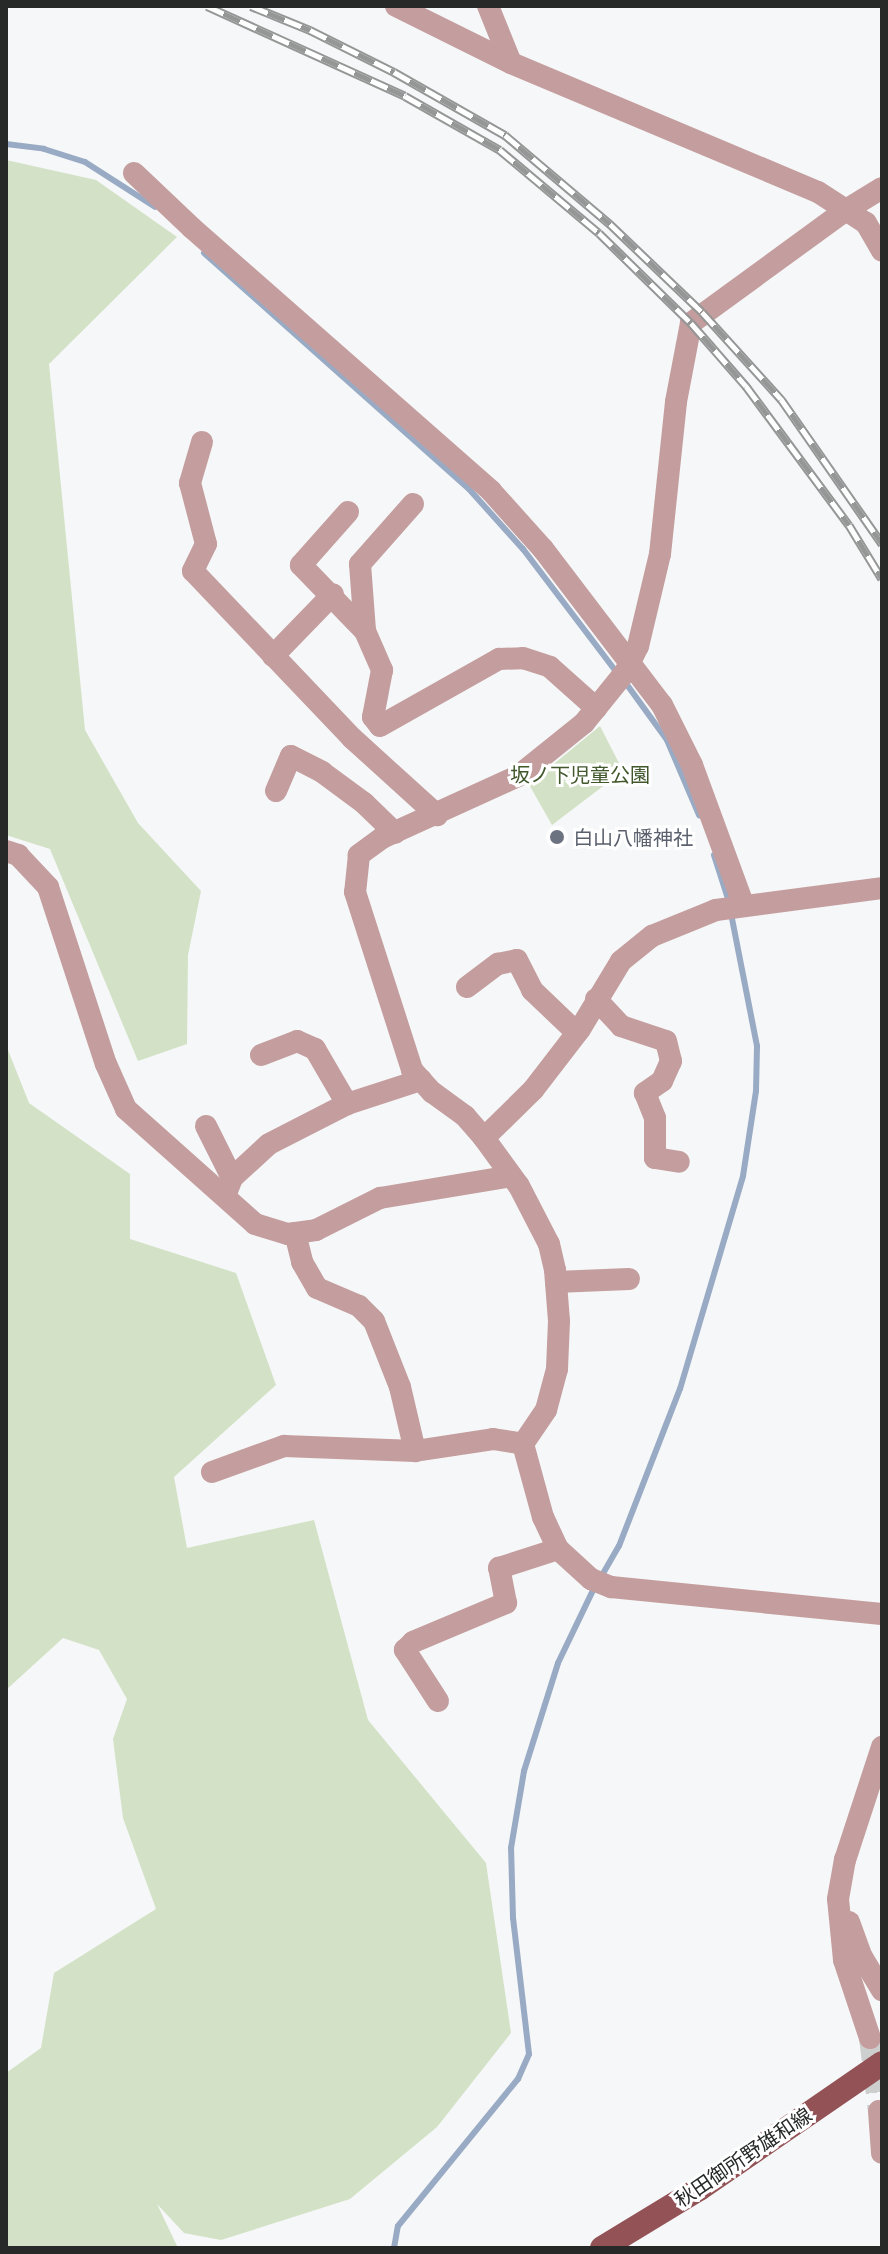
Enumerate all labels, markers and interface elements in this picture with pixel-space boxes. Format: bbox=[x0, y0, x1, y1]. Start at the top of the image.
park label: 坂ノ下児童公園 bbox=[510, 762, 650, 786]
place label: 白山八幡神社 bbox=[573, 825, 693, 849]
marker: 白山八幡神社 bbox=[548, 828, 566, 846]
street label: 秋田御所野雄和線 bbox=[670, 2102, 816, 2212]

